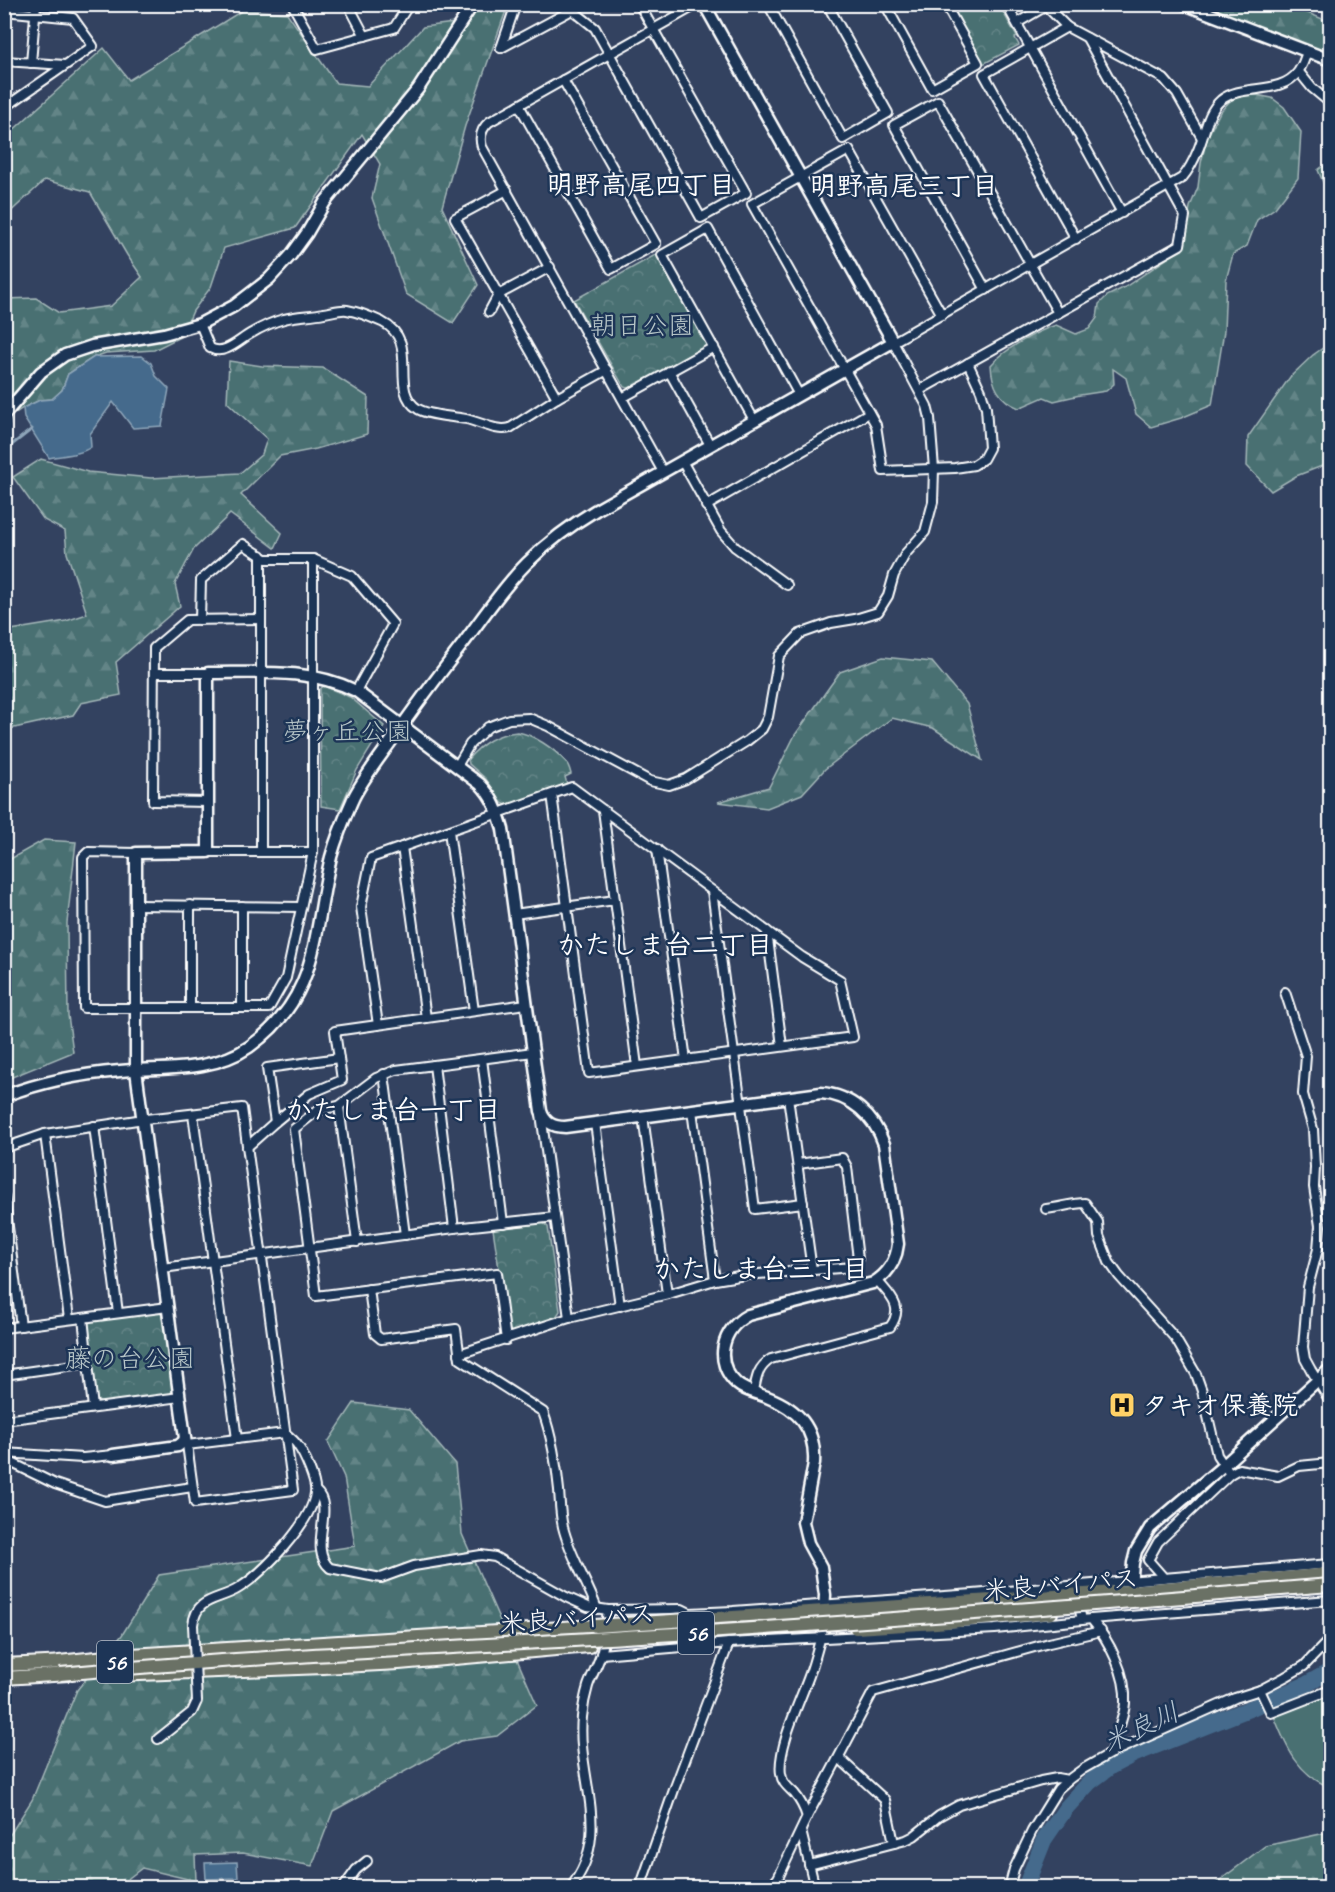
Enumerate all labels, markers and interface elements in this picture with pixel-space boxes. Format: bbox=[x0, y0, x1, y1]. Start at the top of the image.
district label: 明野高尾四丁目 bbox=[547, 168, 736, 202]
district label: 明野高尾三丁目 bbox=[810, 169, 999, 203]
park label: 朝日公園 bbox=[590, 309, 694, 342]
park label: 夢ヶ丘公園 bbox=[282, 715, 412, 748]
district label: かたしま台二丁目 bbox=[557, 928, 773, 962]
district label: かたしま台一丁目 bbox=[285, 1093, 501, 1127]
district label: かたしま台三丁目 bbox=[653, 1252, 869, 1286]
park label: 藤の台公園 bbox=[65, 1342, 195, 1375]
place label: タキオ保養院 bbox=[1142, 1389, 1298, 1422]
hospital icon: タキオ保養院 bbox=[1107, 1390, 1137, 1420]
street label: 米良バイパス bbox=[982, 1561, 1140, 1608]
street label: 米良バイパス bbox=[498, 1597, 656, 1640]
road number: 56 bbox=[678, 1612, 714, 1654]
road number: 56 bbox=[97, 1641, 133, 1683]
water label: 米良川 bbox=[1097, 1694, 1185, 1760]

